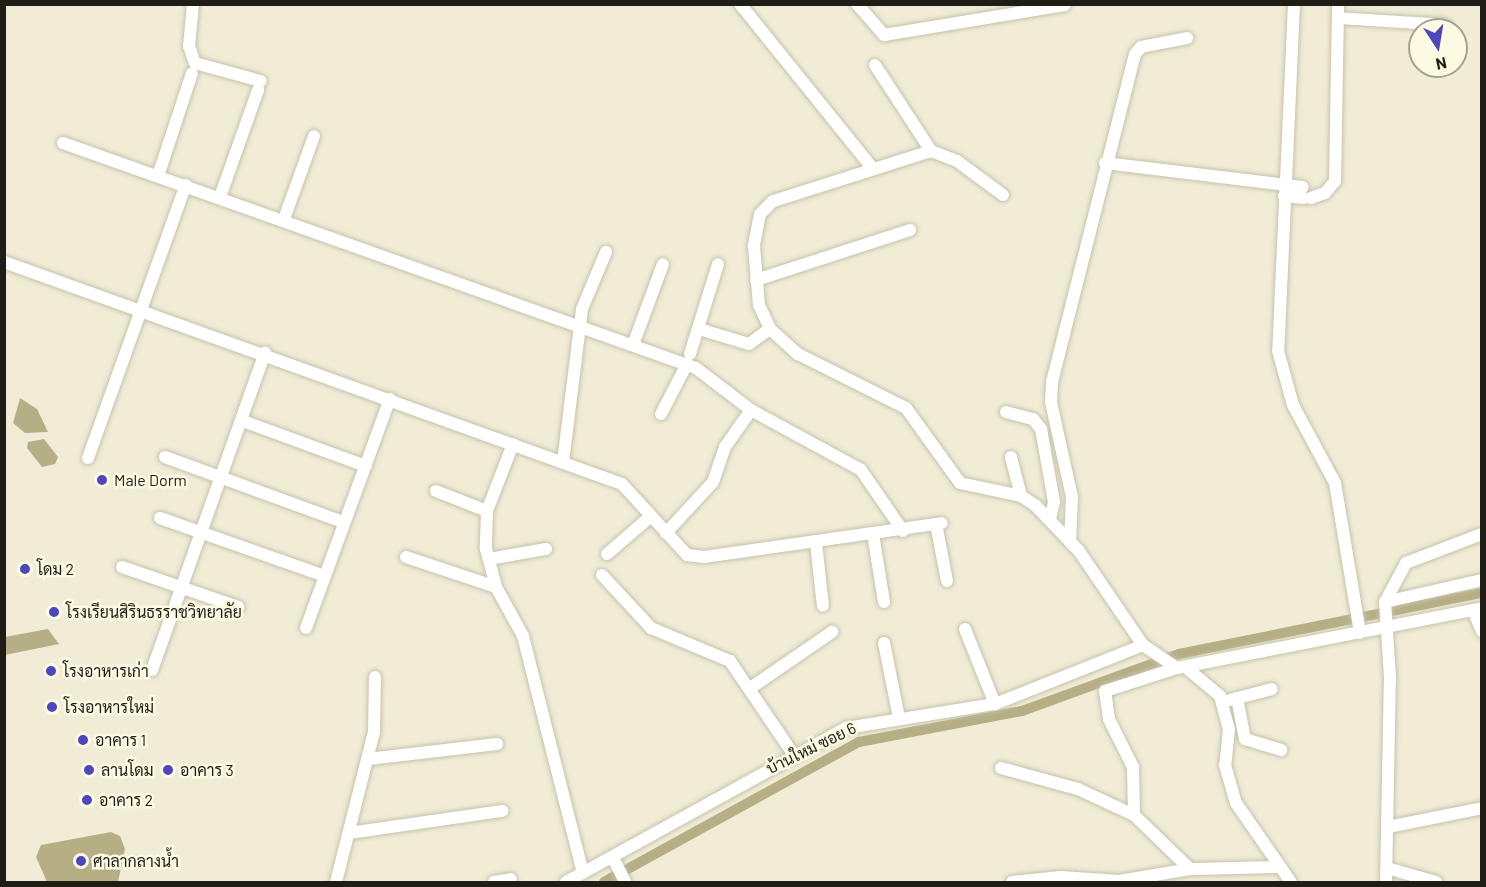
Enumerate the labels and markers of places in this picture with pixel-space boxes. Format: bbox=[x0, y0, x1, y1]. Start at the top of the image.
place label: Male Dorm bbox=[114, 470, 187, 490]
marker: Male Dorm bbox=[95, 473, 109, 487]
place label: โดม 2 bbox=[37, 559, 74, 579]
marker: โดม 2 bbox=[18, 562, 32, 576]
place label: โรงเรียนสิรินธรราชวิทยาลัย bbox=[66, 602, 242, 622]
marker: โรงเรียนสิรินธรราชวิทยาลัย bbox=[47, 605, 61, 619]
place label: โรงอาหารเก่า bbox=[63, 661, 149, 681]
marker: โรงอาหารเก่า bbox=[44, 664, 58, 678]
place label: โรงอาหารใหม่ bbox=[64, 697, 154, 717]
marker: โรงอาหารใหม่ bbox=[45, 700, 59, 714]
place label: อาคาร 1 bbox=[95, 730, 146, 750]
marker: อาคาร 1 bbox=[76, 733, 90, 747]
place label: ลานโดม bbox=[101, 760, 154, 780]
place label: อาคาร 3 bbox=[180, 760, 234, 780]
marker: ลานโดม bbox=[82, 763, 96, 777]
marker: อาคาร 3 bbox=[161, 763, 175, 777]
place label: อาคาร 2 bbox=[99, 790, 153, 810]
marker: อาคาร 2 bbox=[80, 793, 94, 807]
place label: ศาลากลางน้ำ bbox=[93, 851, 179, 871]
marker: ศาลากลางน้ำ bbox=[74, 854, 88, 868]

